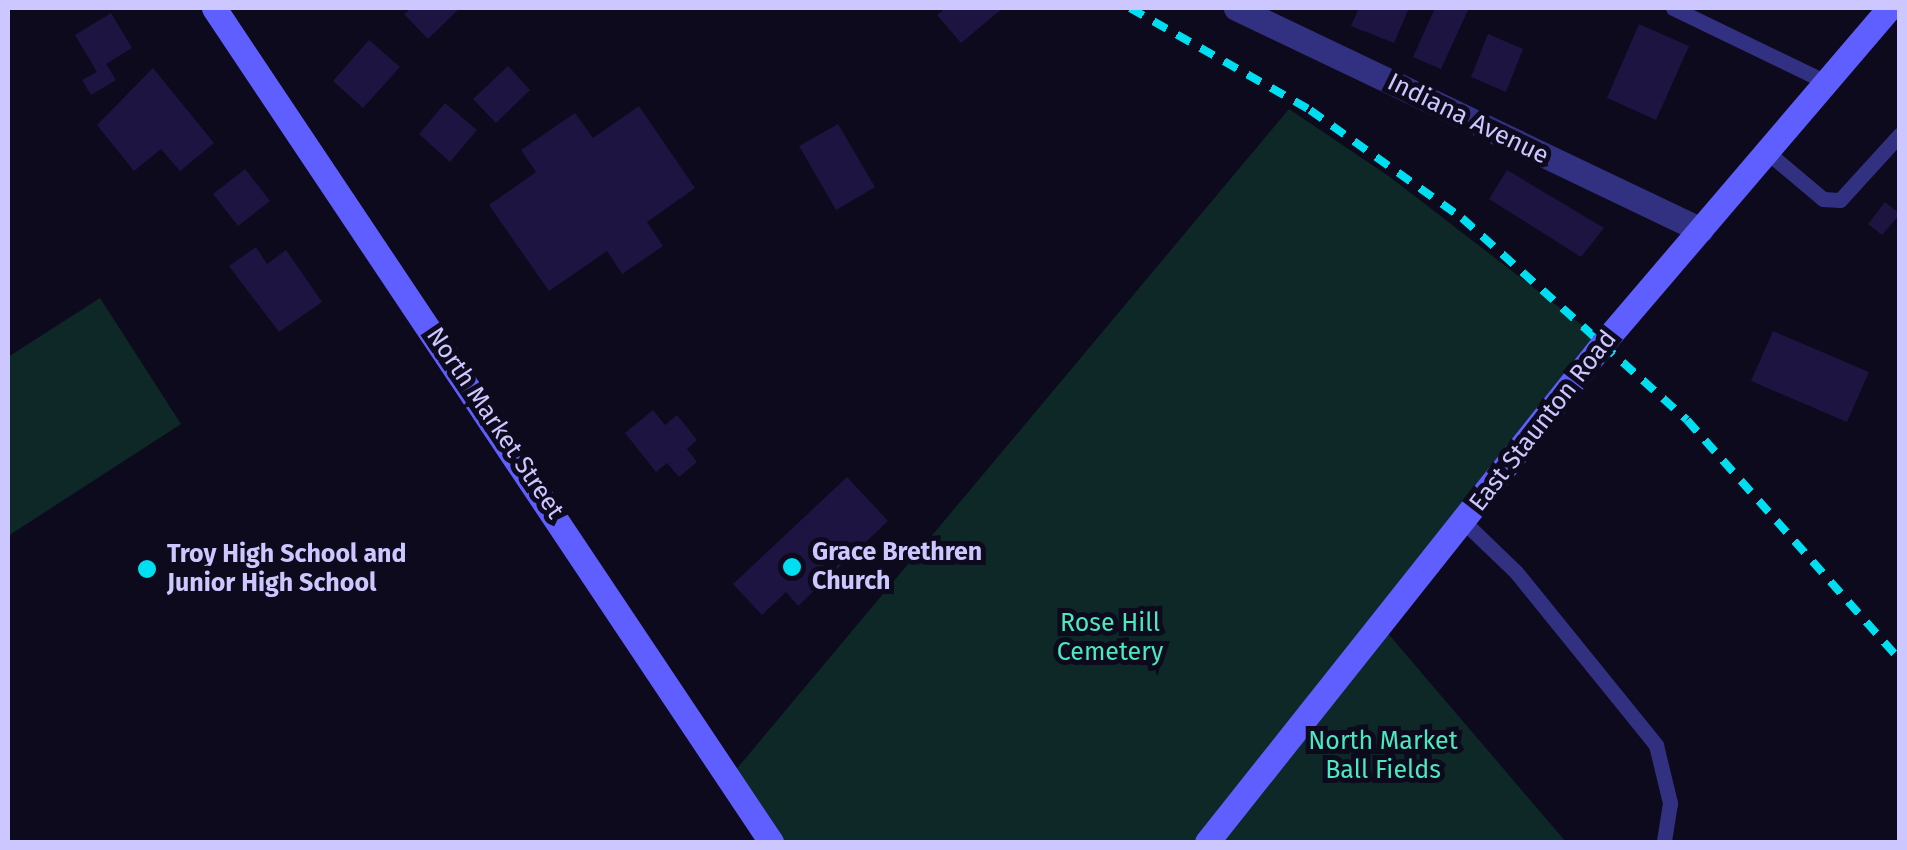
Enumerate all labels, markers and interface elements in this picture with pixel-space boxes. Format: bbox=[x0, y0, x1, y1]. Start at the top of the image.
street label: Indiana Avenue bbox=[1383, 67, 1553, 171]
street label: North Market Street bbox=[420, 322, 570, 524]
street label: East Staunton Road bbox=[1463, 325, 1623, 517]
place label: Grace Brethren Church bbox=[812, 538, 982, 597]
place label: Troy High School and Junior High School bbox=[167, 540, 406, 599]
marker: Grace Brethren Church bbox=[781, 556, 803, 578]
marker: Troy High School and Junior High School bbox=[136, 558, 158, 580]
park label: Rose Hill Cemetery bbox=[1057, 609, 1163, 668]
park label: North Market Ball Fields bbox=[1308, 727, 1458, 786]

